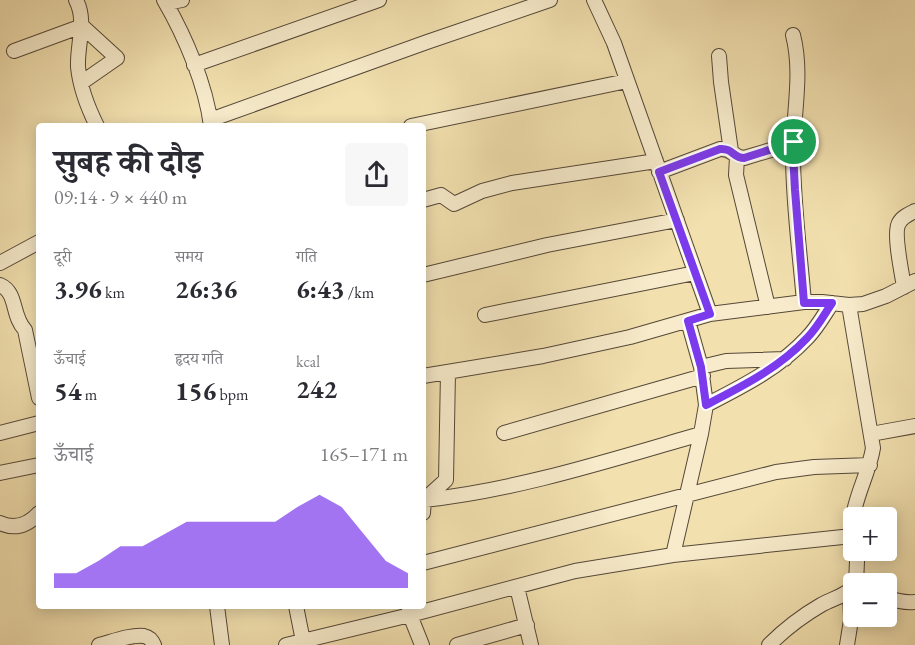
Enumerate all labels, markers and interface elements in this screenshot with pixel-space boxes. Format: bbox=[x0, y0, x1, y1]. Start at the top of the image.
pin bbox=[768, 116, 819, 167]
icon: arrive bbox=[777, 125, 810, 158]
text: सुबह की दौड़ bbox=[54, 140, 202, 183]
button: share bbox=[345, 143, 408, 206]
text: 09:14 · 9 × 440 m bbox=[54, 184, 187, 210]
text: दूरी bbox=[54, 246, 71, 267]
text: समय bbox=[175, 246, 203, 267]
text: गति bbox=[296, 246, 317, 267]
text: 3.96 bbox=[54, 272, 102, 306]
text: 26:36 bbox=[175, 272, 237, 306]
text: 6:43 bbox=[296, 272, 345, 306]
text: km bbox=[102, 282, 125, 303]
text: /km bbox=[345, 282, 374, 303]
text: ऊँचाई bbox=[54, 348, 86, 369]
text: हृदय गति bbox=[175, 348, 223, 369]
text: kcal bbox=[296, 351, 320, 372]
text: 242 bbox=[296, 372, 337, 406]
text: 54 bbox=[54, 374, 82, 408]
text: 156 bbox=[175, 374, 216, 408]
text: m bbox=[82, 384, 97, 405]
text: bpm bbox=[216, 384, 248, 405]
text: ऊँचाई bbox=[54, 441, 93, 467]
text: 165–171 m bbox=[320, 441, 408, 467]
map controls bbox=[843, 507, 897, 627]
button: + bbox=[843, 507, 897, 561]
button: − bbox=[843, 573, 897, 627]

